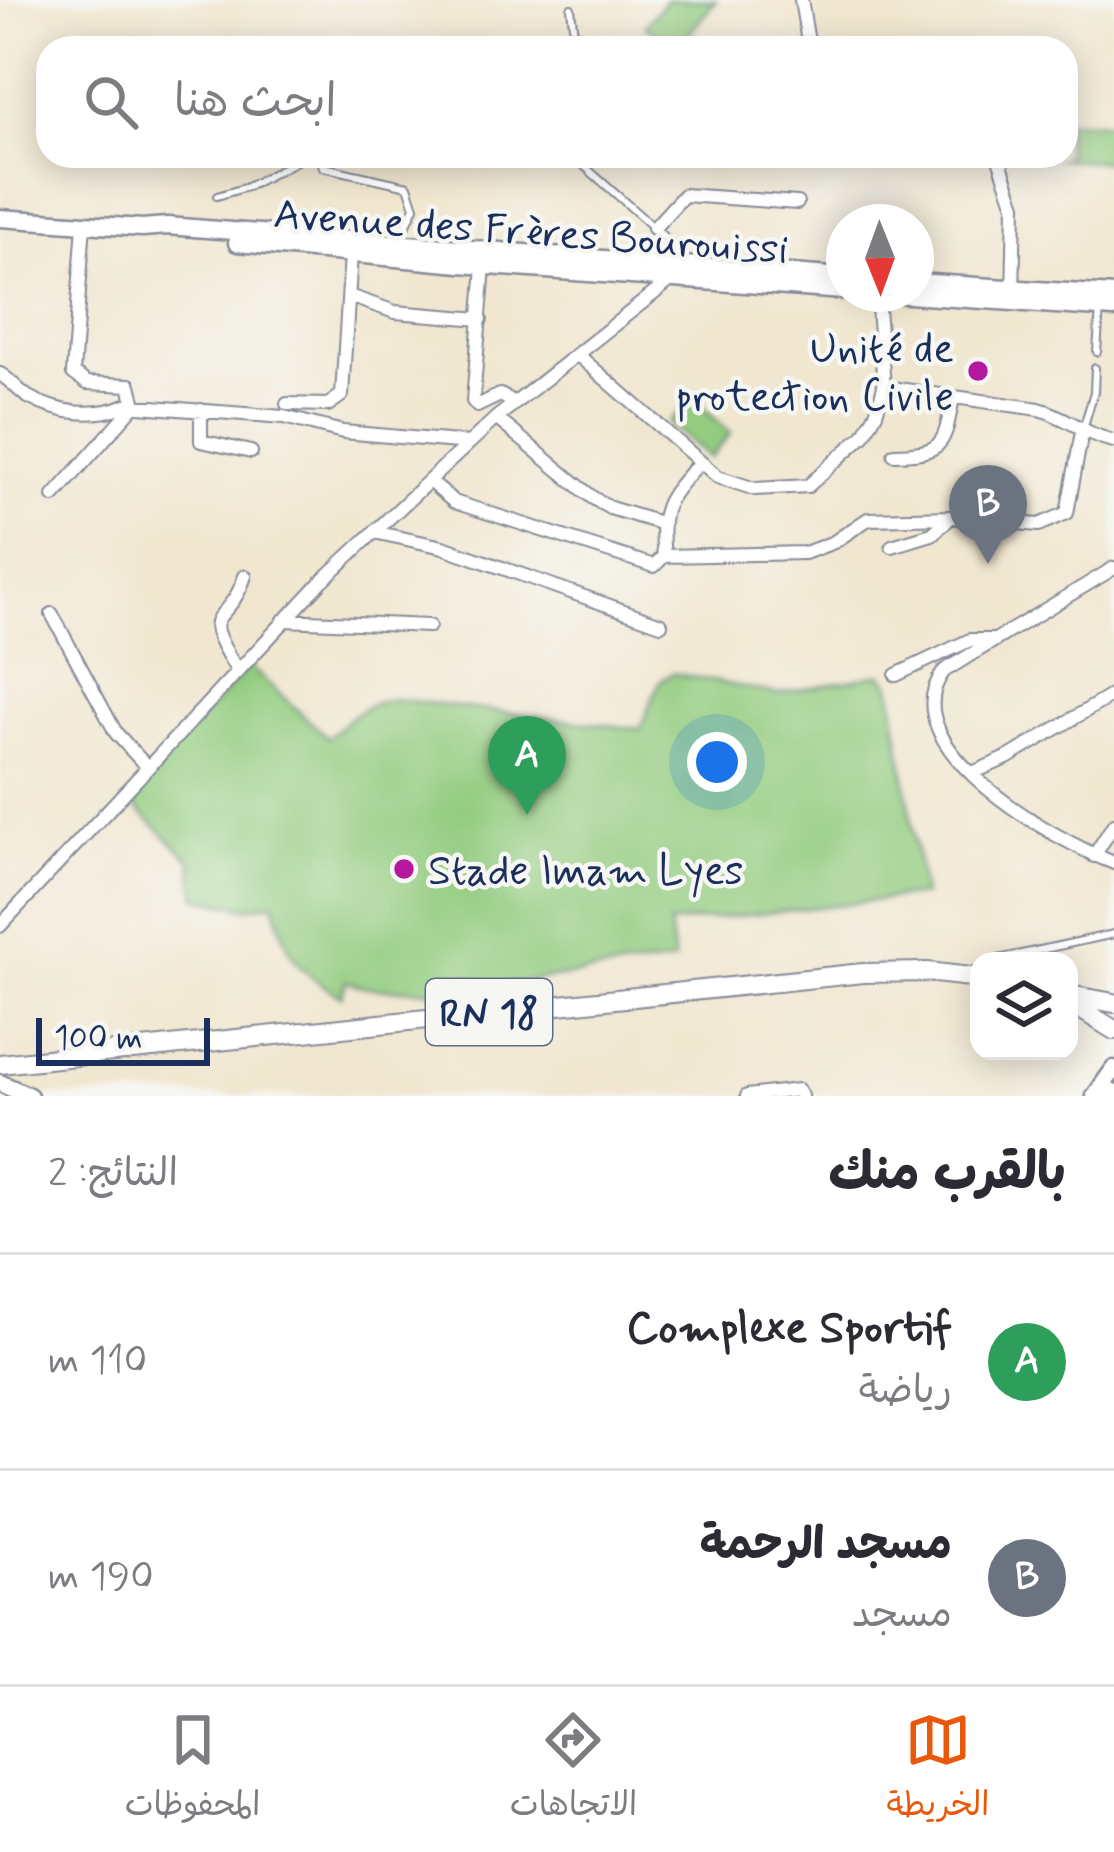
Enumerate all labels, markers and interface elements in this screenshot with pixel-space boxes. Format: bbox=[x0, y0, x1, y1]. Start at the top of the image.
search box bbox=[36, 36, 1078, 168]
icon: search bbox=[78, 69, 144, 135]
text: ابحث هنا bbox=[174, 73, 337, 132]
street label: Avenue des Frères Bourouissi bbox=[272, 188, 790, 279]
north arrow bbox=[826, 204, 934, 312]
place label: Unité de protection Civile bbox=[675, 323, 954, 426]
marker: Unité de protection Civile bbox=[965, 358, 991, 384]
pin: B bbox=[949, 465, 1027, 564]
pin: A bbox=[488, 716, 566, 815]
your location bbox=[687, 732, 747, 792]
place label: Stade Imam Lyes bbox=[428, 845, 743, 900]
marker: Stade Imam Lyes bbox=[391, 856, 417, 882]
map controls bbox=[970, 952, 1078, 1060]
button: layers bbox=[970, 952, 1078, 1060]
road number: RN 18 bbox=[426, 979, 552, 1045]
scale bar bbox=[36, 1012, 210, 1065]
text: 100 m bbox=[54, 1017, 143, 1061]
text: بالقرب منك bbox=[829, 1141, 1066, 1207]
text: النتائج: 2 bbox=[48, 1149, 178, 1200]
text: Complexe Sportif bbox=[626, 1300, 952, 1359]
text: 110 m bbox=[48, 1336, 147, 1387]
text: A bbox=[1014, 1336, 1040, 1387]
text: رياضة bbox=[859, 1366, 952, 1417]
text: مسجد الرحمة bbox=[700, 1516, 952, 1575]
text: 190 m bbox=[48, 1552, 154, 1603]
text: B bbox=[1015, 1552, 1039, 1603]
text: مسجد bbox=[852, 1590, 952, 1641]
tab: المحفوظات bbox=[125, 1707, 261, 1833]
tab: الاتجاهات bbox=[510, 1707, 637, 1833]
tab: الخريطة bbox=[886, 1707, 989, 1833]

